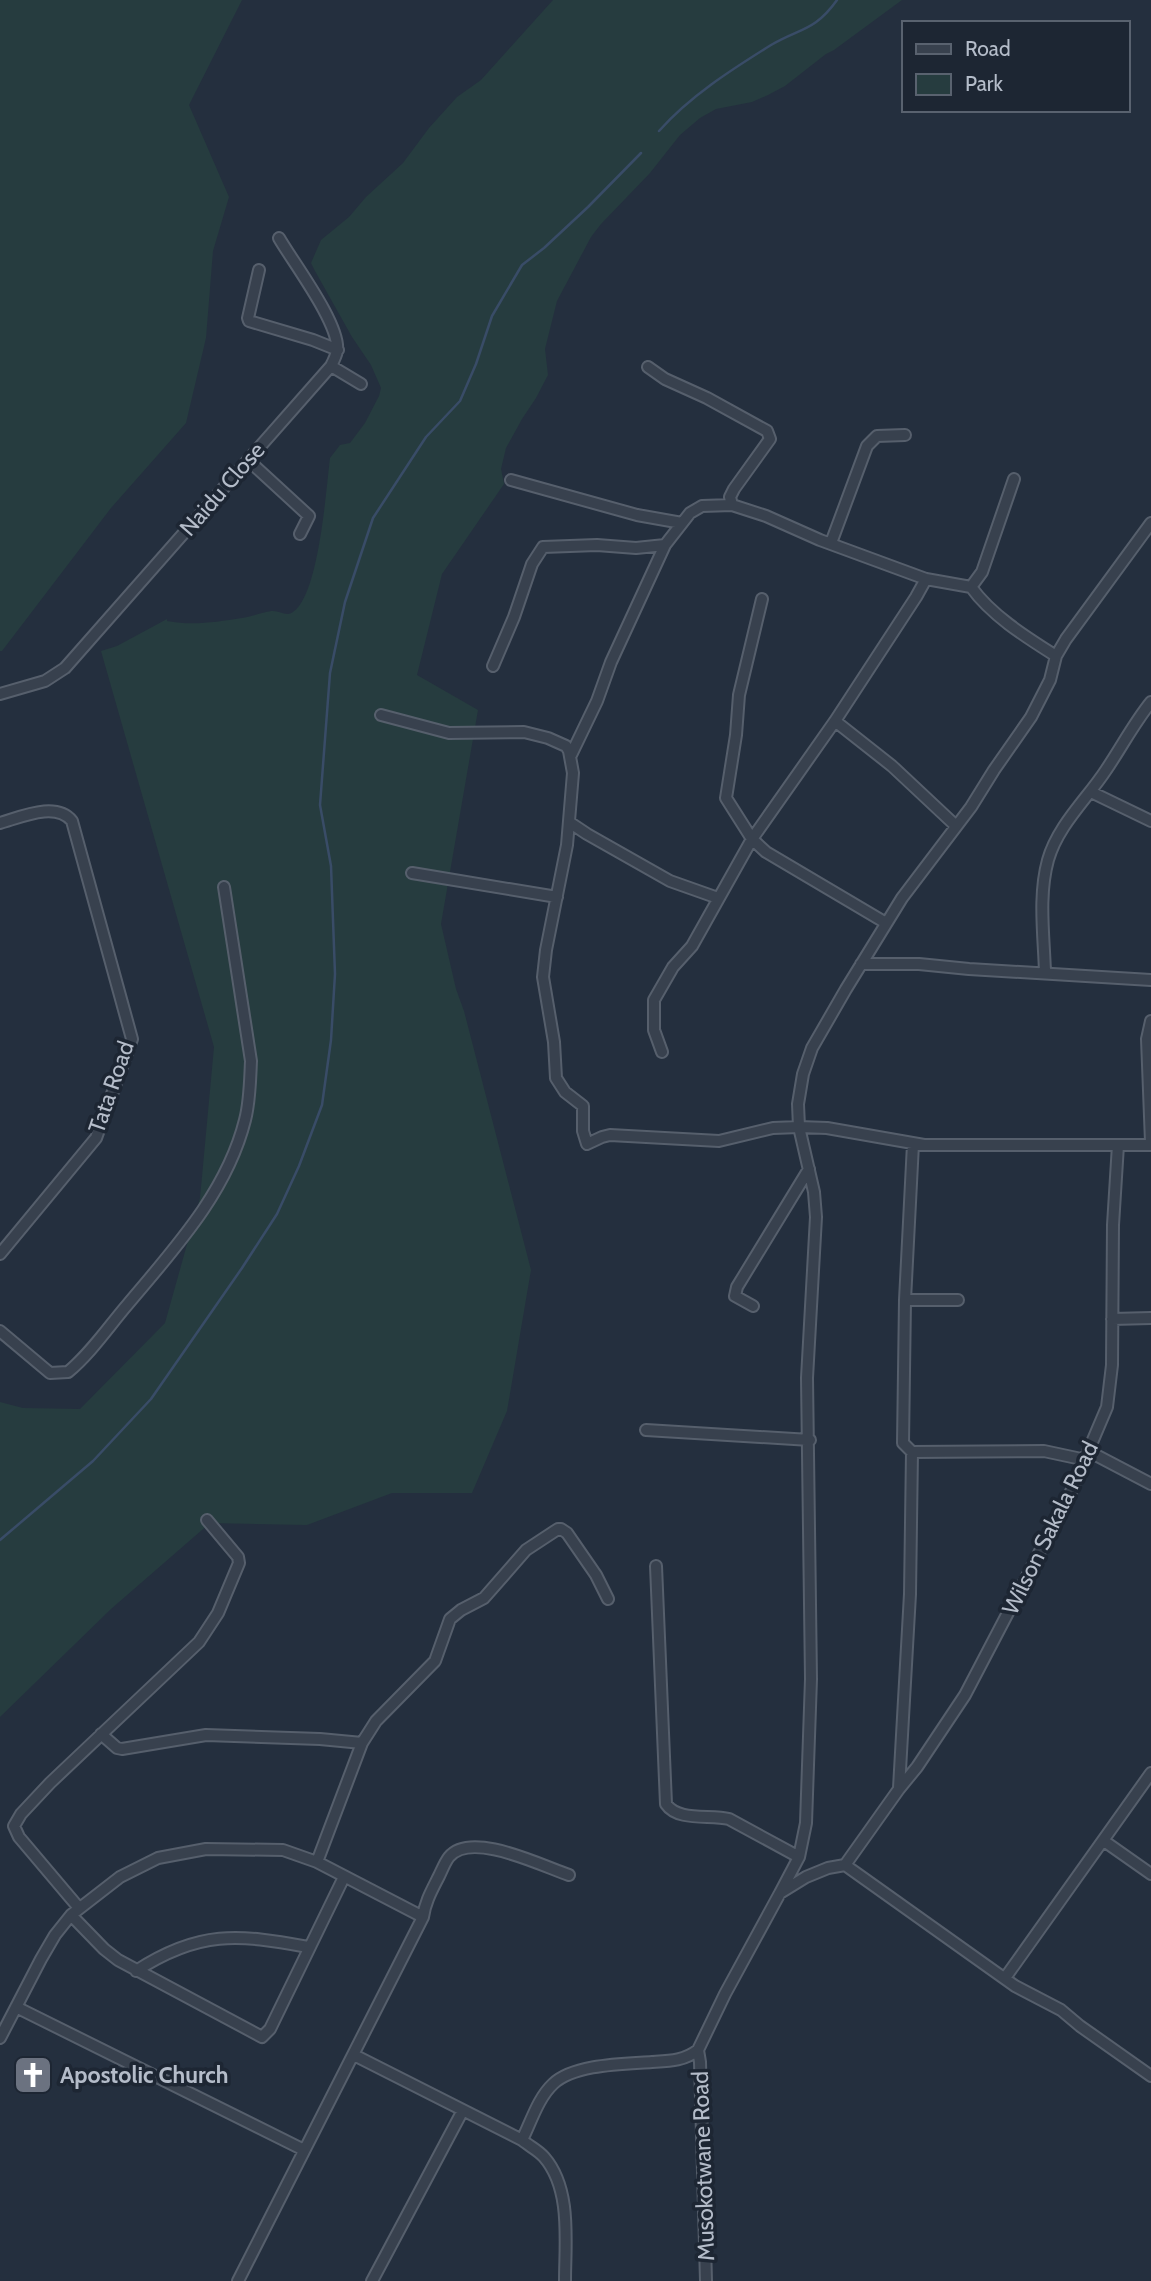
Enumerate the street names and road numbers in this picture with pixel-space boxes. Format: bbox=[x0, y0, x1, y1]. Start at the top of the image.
street label: Naidu Close bbox=[174, 436, 271, 542]
street label: Tata Road bbox=[82, 1037, 140, 1137]
street label: Wilson Sakala Road bbox=[996, 1437, 1104, 1619]
street label: Musokotwane Road bbox=[686, 2071, 720, 2261]

